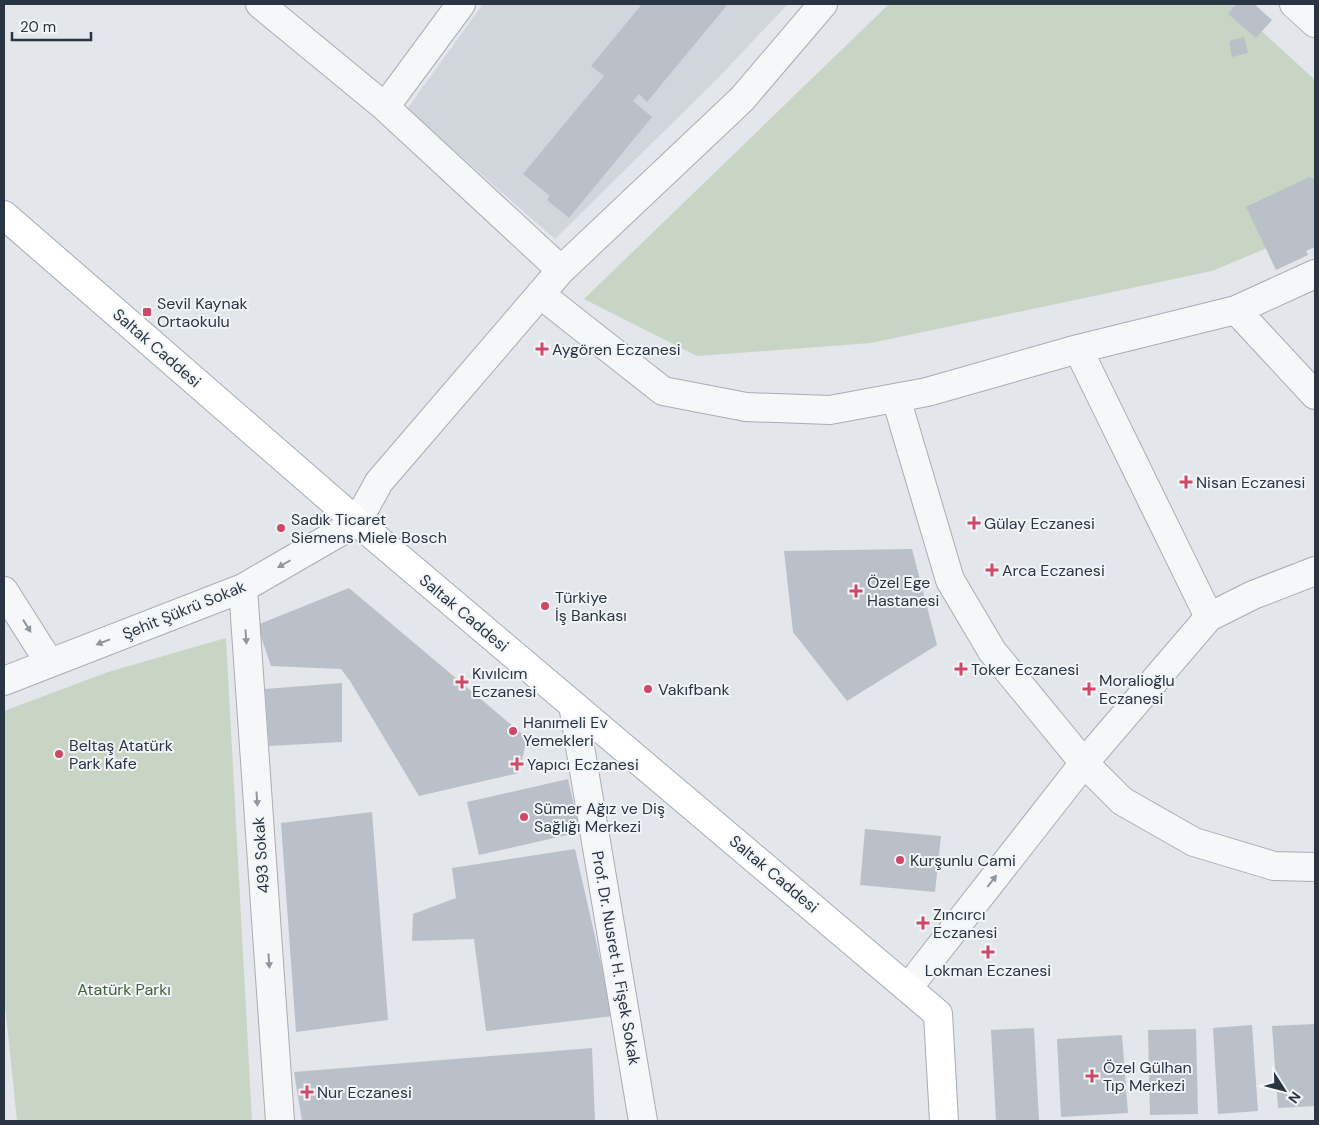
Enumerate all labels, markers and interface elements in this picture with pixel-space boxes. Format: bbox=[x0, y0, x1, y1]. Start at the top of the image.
scale bar bbox=[12, 10, 91, 42]
text: 20 m bbox=[20, 17, 56, 37]
place label: Sevil Kaynak Ortaokulu bbox=[157, 293, 247, 332]
street label: Saltak Caddesi bbox=[109, 304, 205, 392]
marker: Sevil Kaynak Ortaokulu bbox=[141, 306, 153, 318]
place label: Aygören Eczanesi bbox=[552, 339, 681, 360]
marker: Aygören Eczanesi bbox=[536, 343, 548, 355]
place label: Nisan Eczanesi bbox=[1196, 472, 1305, 493]
marker: Nisan Eczanesi bbox=[1180, 476, 1192, 488]
place label: Sadık Ticaret Siemens Miele Bosch bbox=[291, 509, 447, 548]
place label: Gülay Eczanesi bbox=[984, 513, 1095, 534]
marker: Gülay Eczanesi bbox=[968, 517, 980, 529]
marker: Sadık Ticaret Siemens Miele Bosch bbox=[275, 522, 287, 534]
one-way arrow bbox=[277, 560, 292, 568]
place label: Arca Eczanesi bbox=[1002, 560, 1105, 581]
marker: Arca Eczanesi bbox=[986, 564, 998, 576]
street label: Saltak Caddesi bbox=[415, 570, 513, 656]
place label: Özel Ege Hastanesi bbox=[867, 572, 939, 611]
street label: Şehit Şükrü Sokak bbox=[119, 576, 249, 644]
marker: Özel Ege Hastanesi bbox=[849, 584, 863, 598]
place label: Türkiye İş Bankası bbox=[555, 587, 627, 626]
marker: Türkiye İş Bankası bbox=[539, 600, 551, 612]
one-way arrow bbox=[22, 620, 31, 633]
one-way arrow bbox=[242, 629, 250, 645]
one-way arrow bbox=[96, 638, 110, 646]
place label: Toker Eczanesi bbox=[971, 659, 1079, 680]
place label: Kıvılcım Eczanesi bbox=[472, 663, 536, 702]
marker: Toker Eczanesi bbox=[955, 663, 967, 675]
place label: Moralioğlu Eczanesi bbox=[1099, 670, 1175, 709]
marker: Kıvılcım Eczanesi bbox=[456, 676, 468, 688]
place label: Vakıfbank bbox=[658, 679, 730, 700]
marker: Vakıfbank bbox=[642, 683, 654, 695]
marker: Moralioğlu Eczanesi bbox=[1083, 683, 1095, 695]
place label: Hanımeli Ev Yemekleri bbox=[523, 712, 608, 751]
marker: Hanımeli Ev Yemekleri bbox=[507, 725, 519, 737]
place label: Beltaş Atatürk Park Kafe bbox=[69, 735, 173, 774]
marker: Beltaş Atatürk Park Kafe bbox=[53, 748, 65, 760]
place label: Yapıcı Eczanesi bbox=[527, 754, 639, 775]
marker: Yapıcı Eczanesi bbox=[511, 758, 523, 770]
one-way arrow bbox=[254, 791, 262, 807]
place label: Sümer Ağız ve Diş Sağlığı Merkezi bbox=[534, 798, 665, 837]
marker: Sümer Ağız ve Diş Sağlığı Merkezi bbox=[518, 811, 530, 823]
street label: 493 Sokak bbox=[248, 816, 274, 894]
street label: Saltak Caddesi bbox=[725, 831, 823, 917]
street label: Prof. Dr. Nusret H. Fişek Sokak bbox=[587, 849, 645, 1067]
place label: Kurşunlu Cami bbox=[910, 850, 1016, 871]
marker: Kurşunlu Cami bbox=[894, 854, 906, 866]
one-way arrow bbox=[987, 875, 998, 888]
place label: Zıncırcı Eczanesi bbox=[933, 904, 997, 943]
marker: Zıncırcı Eczanesi bbox=[917, 917, 929, 929]
marker: Lokman Eczanesi bbox=[982, 946, 994, 958]
one-way arrow bbox=[265, 953, 273, 969]
place label: Lokman Eczanesi bbox=[925, 960, 1051, 981]
park label: Atatürk Parkı bbox=[77, 979, 171, 1000]
place label: Özel Gülhan Tıp Merkezi bbox=[1103, 1057, 1192, 1096]
north arrow bbox=[1259, 1065, 1309, 1115]
marker: Özel Gülhan Tıp Merkezi bbox=[1085, 1069, 1099, 1083]
place label: Nur Eczanesi bbox=[317, 1082, 412, 1103]
marker: Nur Eczanesi bbox=[301, 1086, 313, 1098]
text: N bbox=[1284, 1088, 1305, 1107]

